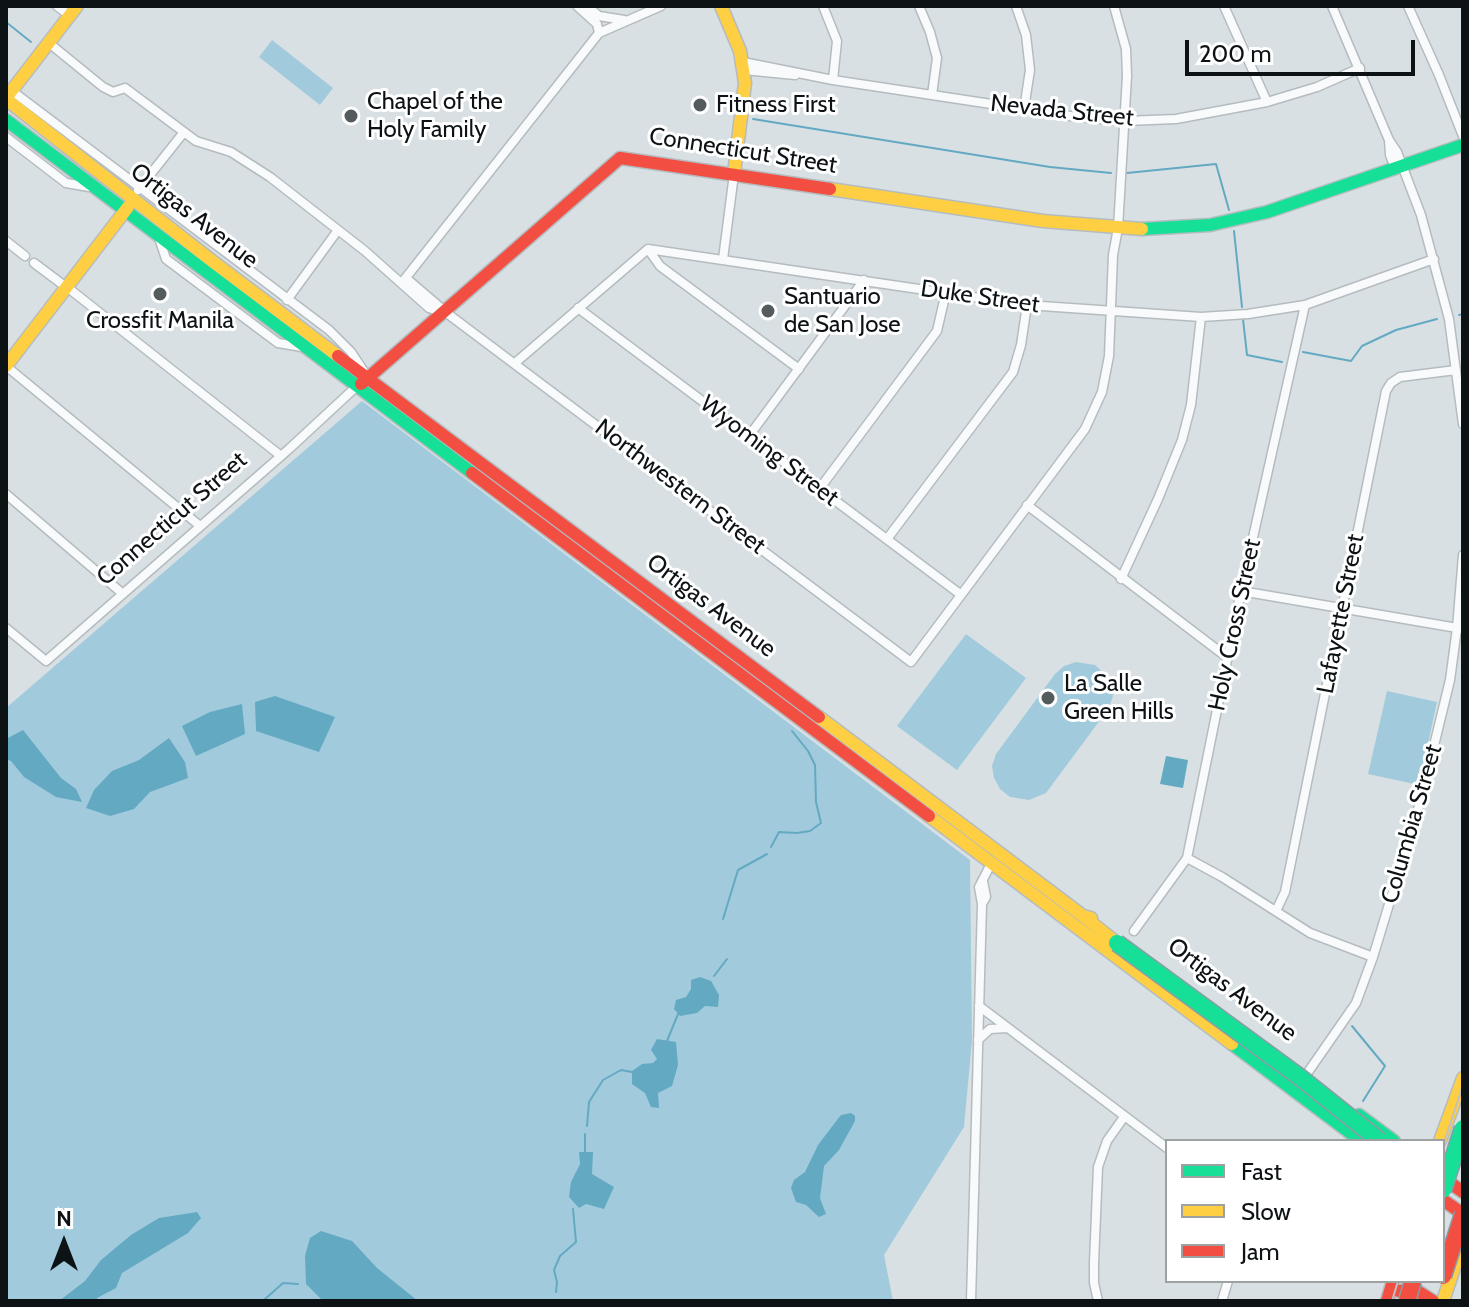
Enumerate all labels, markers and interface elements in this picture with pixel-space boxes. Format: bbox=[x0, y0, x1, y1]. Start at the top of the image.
scale bar bbox=[1189, 24, 1419, 74]
text: 200 m bbox=[1199, 39, 1272, 68]
place label: Chapel of the Holy Family bbox=[367, 88, 503, 144]
street label: Nevada Street bbox=[989, 89, 1135, 133]
place label: Fitness First bbox=[716, 91, 836, 119]
marker: Fitness First bbox=[691, 96, 709, 114]
marker: Chapel of the Holy Family bbox=[342, 107, 360, 125]
street label: Connecticut Street bbox=[647, 122, 839, 180]
street label: Ortigas Avenue bbox=[124, 157, 264, 275]
street label: Duke Street bbox=[919, 274, 1041, 320]
place label: Santuario de San Jose bbox=[784, 283, 901, 339]
marker: Crossfit Manila bbox=[151, 285, 169, 303]
marker: Santuario de San Jose bbox=[759, 302, 777, 320]
place label: Crossfit Manila bbox=[86, 307, 234, 335]
street label: Wyoming Street bbox=[694, 389, 844, 513]
street label: Northwestern Street bbox=[589, 413, 771, 561]
street label: Connecticut Street bbox=[91, 446, 253, 592]
street label: Lafayette Street bbox=[1311, 532, 1371, 696]
street label: Holy Cross Street bbox=[1203, 536, 1267, 714]
street label: Ortigas Avenue bbox=[641, 548, 781, 664]
place label: La Salle Green Hills bbox=[1064, 670, 1174, 726]
marker: La Salle Green Hills bbox=[1039, 689, 1057, 707]
street label: Columbia Street bbox=[1376, 741, 1448, 907]
street label: Ortigas Avenue bbox=[1162, 932, 1302, 1048]
legend bbox=[1165, 1139, 1445, 1283]
text: Fast bbox=[1241, 1157, 1282, 1186]
text: Slow bbox=[1241, 1197, 1291, 1226]
north arrow bbox=[24, 1203, 104, 1283]
text: N bbox=[56, 1205, 72, 1232]
text: Jam bbox=[1241, 1237, 1279, 1266]

